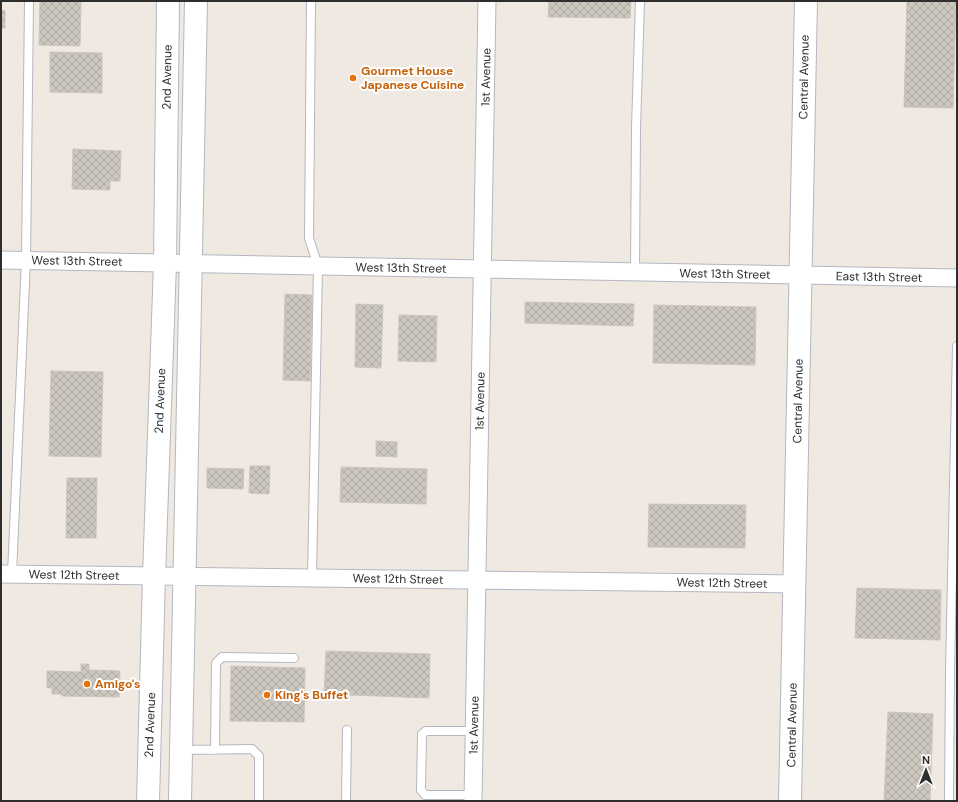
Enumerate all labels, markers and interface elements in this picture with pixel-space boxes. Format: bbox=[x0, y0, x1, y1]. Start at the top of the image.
street label: Central Avenue bbox=[795, 34, 813, 119]
street label: 2nd Avenue bbox=[158, 44, 176, 110]
street label: 1st Avenue bbox=[477, 48, 495, 106]
place label: Gourmet House Japanese Cuisine bbox=[361, 63, 464, 93]
marker: Gourmet House Japanese Cuisine bbox=[348, 73, 358, 83]
street label: West 13th Street bbox=[31, 252, 123, 270]
street label: West 13th Street bbox=[355, 259, 447, 277]
street label: West 13th Street bbox=[679, 265, 771, 283]
street label: East 13th Street bbox=[836, 268, 923, 286]
street label: Central Avenue bbox=[789, 358, 807, 443]
street label: 2nd Avenue bbox=[151, 368, 169, 434]
street label: 1st Avenue bbox=[471, 372, 489, 430]
street label: West 12th Street bbox=[28, 566, 120, 584]
street label: West 12th Street bbox=[352, 570, 444, 588]
street label: West 12th Street bbox=[676, 574, 768, 592]
place label: Amigo's bbox=[95, 676, 140, 692]
marker: Amigo's bbox=[82, 679, 92, 689]
street label: Central Avenue bbox=[783, 682, 801, 767]
place label: King's Buffet bbox=[275, 687, 348, 703]
marker: King's Buffet bbox=[262, 690, 272, 700]
street label: 2nd Avenue bbox=[141, 692, 159, 758]
street label: 1st Avenue bbox=[465, 696, 483, 754]
north arrow bbox=[906, 750, 946, 790]
text: N bbox=[922, 753, 930, 767]

